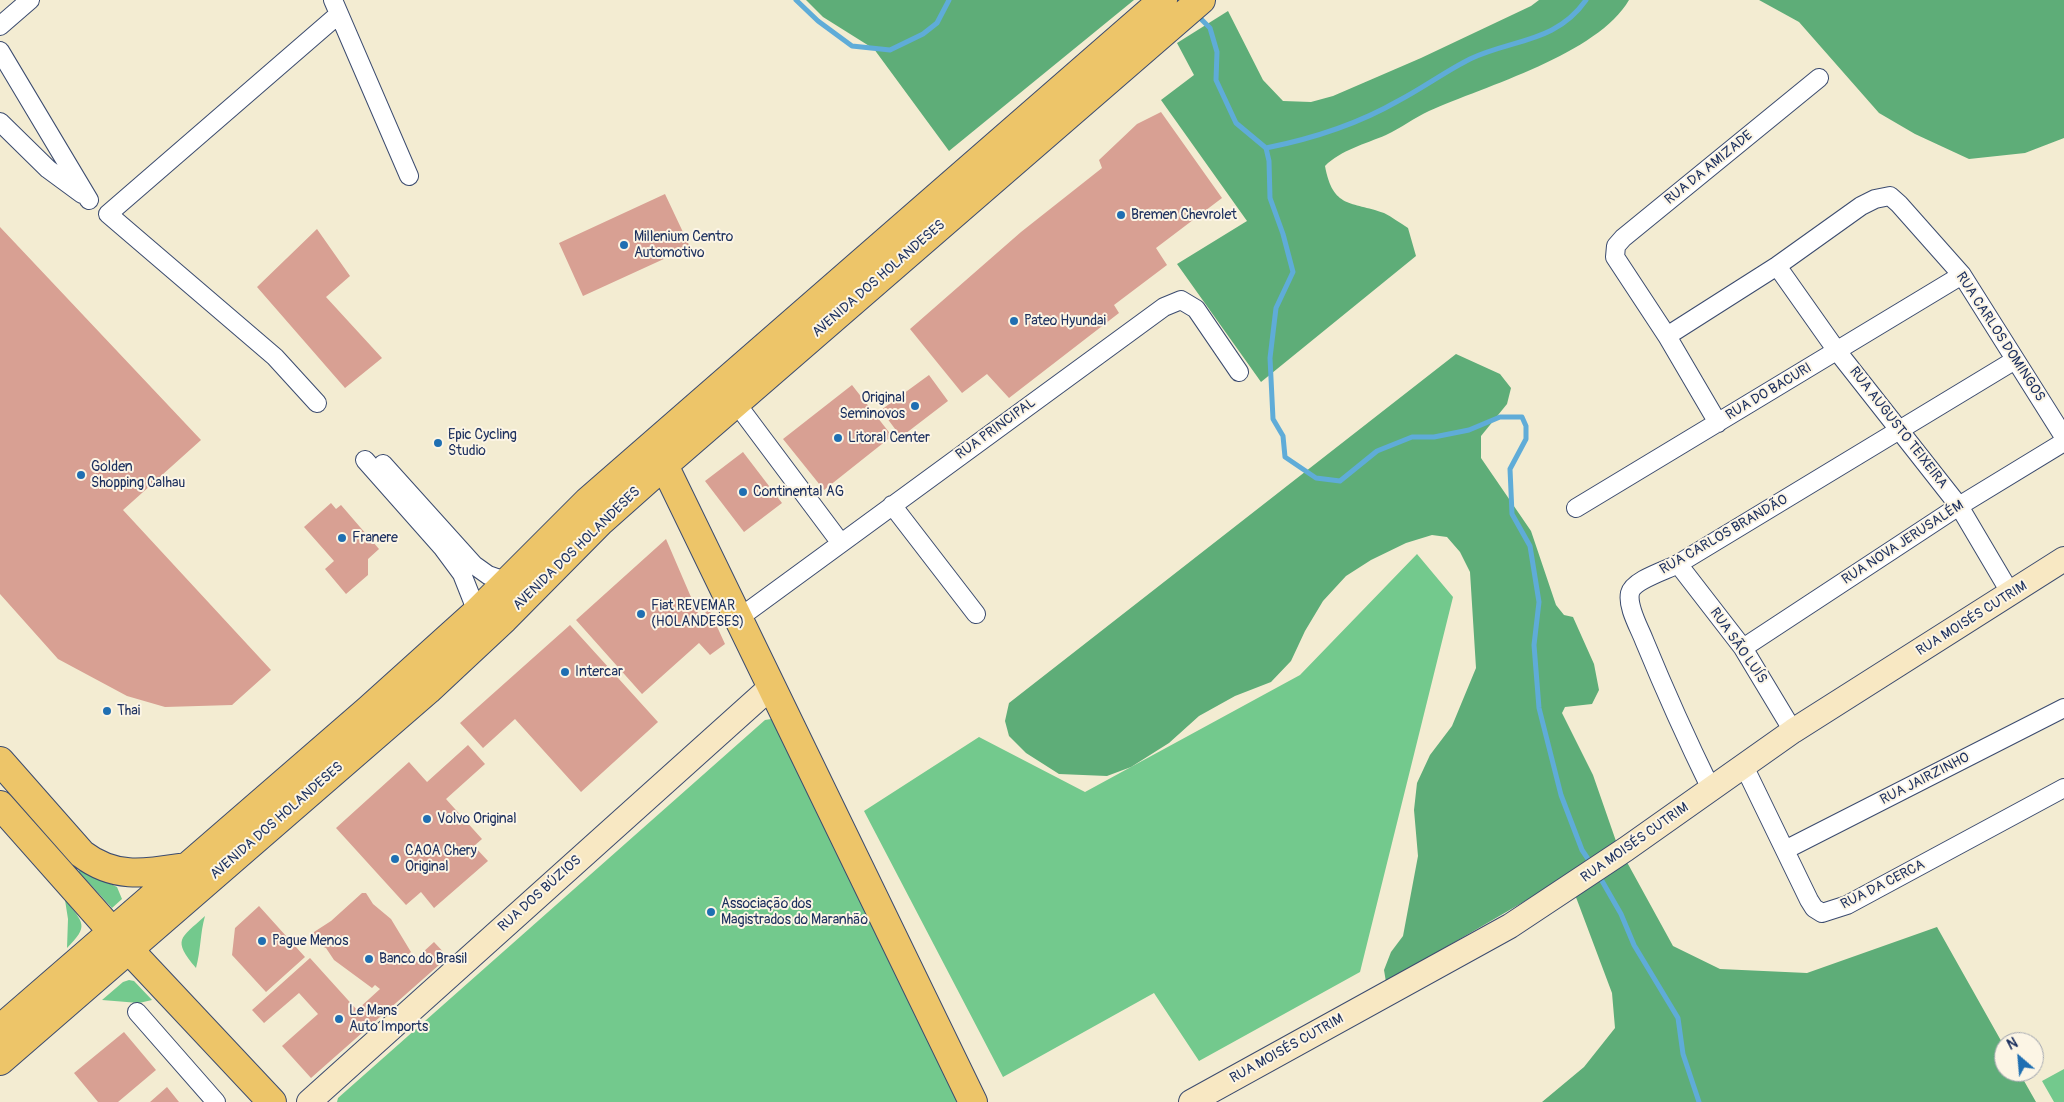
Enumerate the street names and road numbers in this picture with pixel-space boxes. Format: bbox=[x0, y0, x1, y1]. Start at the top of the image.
street label: RUA DA AMIZADE bbox=[1662, 127, 1756, 209]
street label: AVENIDA DOS HOLANDESES bbox=[809, 217, 949, 341]
street label: RUA CARLOS DOMINGOS bbox=[1952, 269, 2048, 405]
street label: RUA DO BACURI bbox=[1723, 360, 1815, 424]
street label: RUA AUGUSTO TEIXEIRA bbox=[1845, 364, 1951, 492]
street label: RUA PRINCIPAL bbox=[953, 394, 1039, 464]
street label: AVENIDA DOS HOLANDESES bbox=[510, 484, 644, 614]
street label: RUA CARLOS BRANDÃO bbox=[1657, 491, 1791, 579]
street label: RUA NOVA JERUSALÉM bbox=[1839, 497, 1967, 589]
street label: RUA MOISÉS CUTRIM bbox=[1914, 578, 2030, 660]
street label: RUA SÃO LUÍS bbox=[1706, 605, 1770, 687]
street label: RUA JAIRZINHO bbox=[1878, 749, 1972, 809]
street label: AVENIDA DOS HOLANDESES bbox=[207, 759, 347, 883]
street label: RUA MOISÉS CUTRIM bbox=[1578, 800, 1692, 886]
street label: RUA DOS BÚZIOS bbox=[495, 852, 585, 936]
street label: RUA DA CERCA bbox=[1838, 857, 1928, 913]
street label: RUA MOISÉS CUTRIM bbox=[1227, 1011, 1347, 1087]

